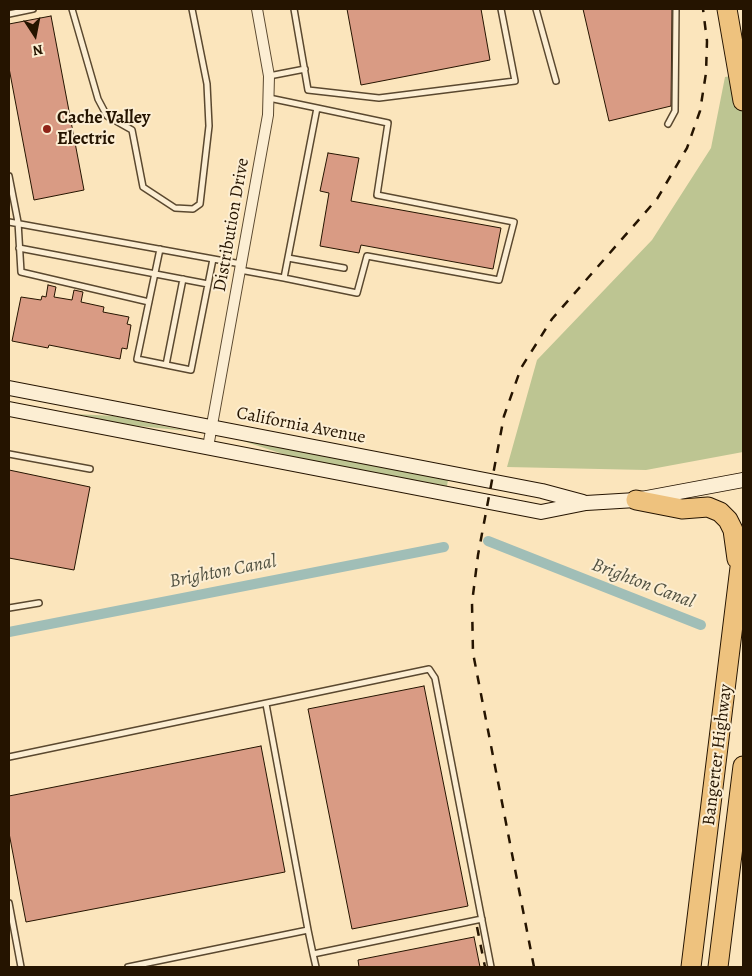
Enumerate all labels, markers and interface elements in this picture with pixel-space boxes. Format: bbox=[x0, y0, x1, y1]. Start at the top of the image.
north arrow bbox=[10, 10, 60, 60]
text: N bbox=[31, 40, 45, 61]
place label: Cache Valley Electric bbox=[57, 108, 150, 150]
marker: Cache Valley Electric bbox=[41, 123, 53, 135]
street label: Distribution Drive bbox=[210, 156, 254, 294]
street label: California Avenue bbox=[235, 403, 367, 449]
water label: Brighton Canal bbox=[168, 550, 278, 594]
water label: Brighton Canal bbox=[588, 554, 698, 614]
street label: Bangerter Highway bbox=[699, 683, 737, 827]

